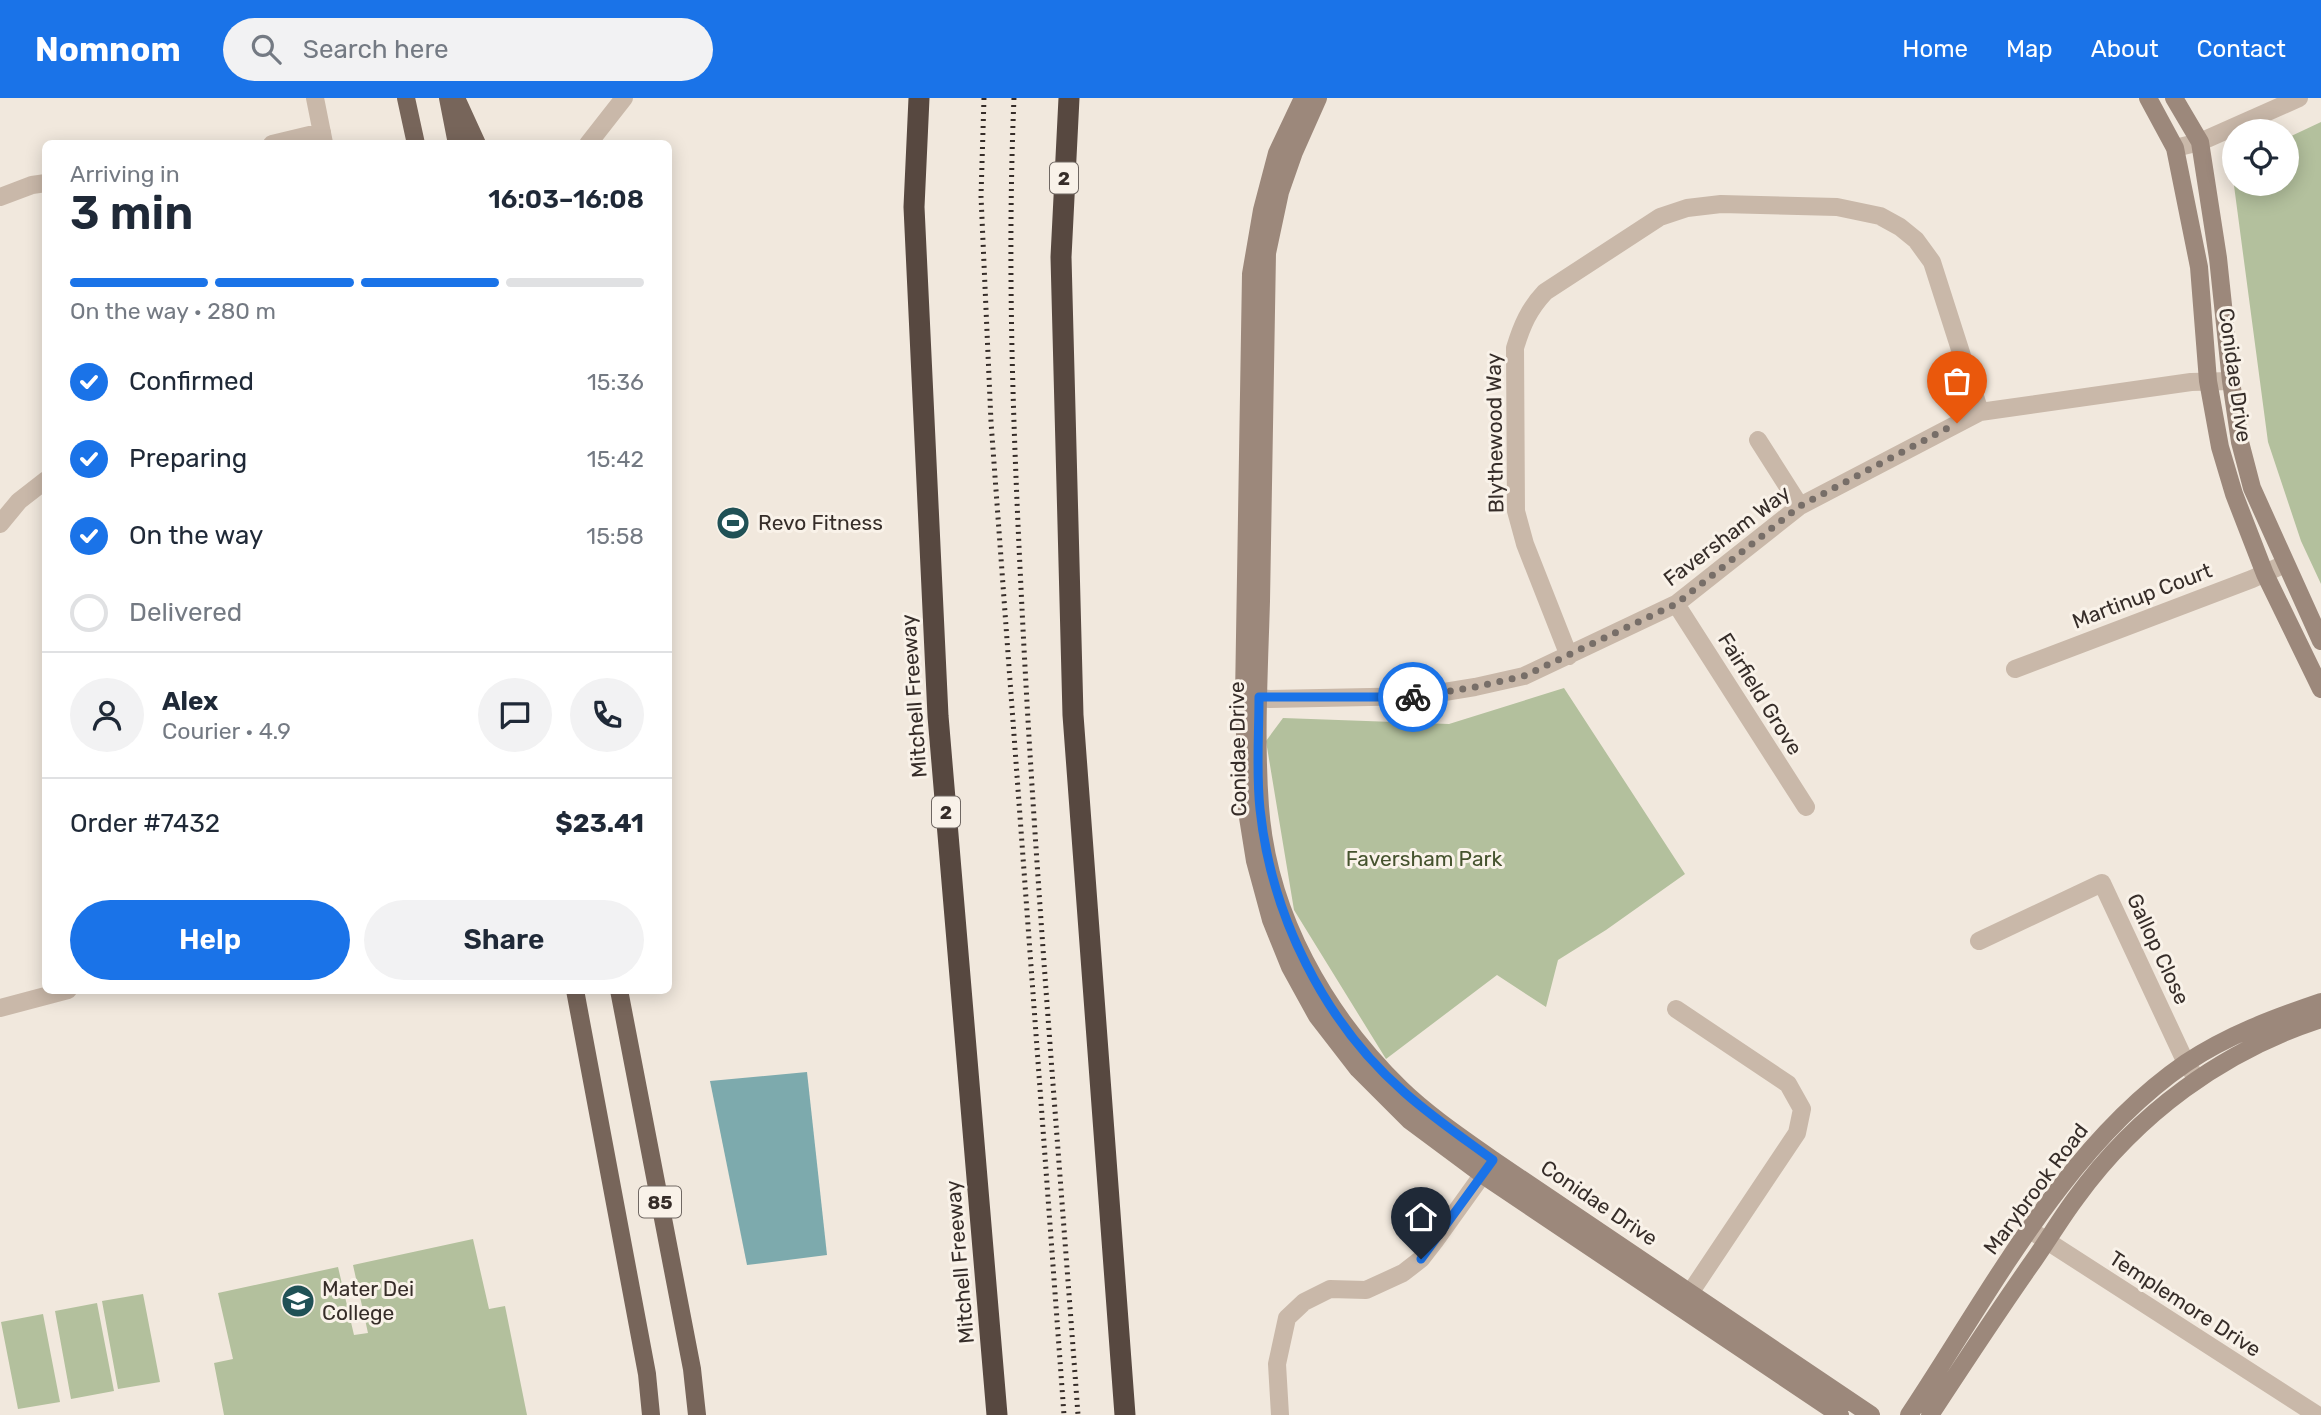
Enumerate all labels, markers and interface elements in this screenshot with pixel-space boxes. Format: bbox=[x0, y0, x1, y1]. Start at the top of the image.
search box bbox=[223, 18, 713, 81]
text: Nomnom bbox=[35, 30, 181, 69]
icon: search bbox=[247, 30, 285, 68]
text: Search here bbox=[303, 34, 449, 65]
text: Home bbox=[1902, 35, 1968, 63]
text: Map bbox=[2006, 35, 2053, 63]
text: About bbox=[2091, 35, 2159, 63]
text: Contact bbox=[2197, 35, 2286, 63]
map controls bbox=[2222, 119, 2299, 196]
button: locate bbox=[2222, 119, 2299, 196]
text: Arriving in bbox=[70, 160, 180, 188]
road number: 2 bbox=[1050, 162, 1078, 194]
text: 16:03–16:08 bbox=[488, 184, 644, 215]
text: 3 min bbox=[70, 186, 193, 241]
text: On the way · 280 m bbox=[70, 297, 276, 325]
street label: Conidae Drive bbox=[2214, 306, 2257, 444]
pin bbox=[1927, 351, 1987, 423]
street label: Blythewood Way bbox=[1481, 352, 1508, 513]
icon: bag bbox=[1938, 362, 1976, 400]
icon: check bbox=[70, 363, 108, 401]
text: Confirmed bbox=[129, 366, 254, 397]
text: 15:36 bbox=[587, 368, 644, 396]
icon: check bbox=[70, 440, 108, 478]
text: Preparing bbox=[129, 443, 247, 474]
text: 15:42 bbox=[587, 445, 644, 473]
street label: Faversham Way bbox=[1659, 480, 1795, 591]
sports icon: Revo Fitness bbox=[714, 504, 752, 542]
place label: Revo Fitness bbox=[758, 510, 883, 535]
icon: check bbox=[70, 517, 108, 555]
text: On the way bbox=[129, 520, 263, 551]
text: 15:58 bbox=[586, 522, 644, 550]
street label: Martinup Court bbox=[2069, 557, 2215, 634]
text: Delivered bbox=[129, 597, 242, 628]
street label: Mitchell Freeway bbox=[895, 613, 932, 779]
street label: Fairfield Grove bbox=[1713, 628, 1808, 759]
courier bbox=[1378, 662, 1448, 732]
button: person bbox=[70, 678, 144, 752]
button: chat bbox=[478, 678, 552, 752]
button: phone bbox=[570, 678, 644, 752]
icon: bike bbox=[1394, 678, 1432, 716]
street label: Conidae Drive bbox=[1224, 681, 1251, 817]
text: Alex bbox=[162, 686, 218, 717]
text: Courier · 4.9 bbox=[162, 717, 291, 745]
road number: 2 bbox=[932, 796, 960, 828]
text: Order #7432 bbox=[70, 808, 220, 839]
text: $23.41 bbox=[555, 808, 644, 839]
park label: Faversham Park bbox=[1346, 846, 1502, 871]
street label: Gallop Close bbox=[2122, 889, 2195, 1008]
button: Help bbox=[70, 900, 350, 980]
button: Share bbox=[364, 900, 644, 980]
street label: Marybrook Road bbox=[1978, 1118, 2093, 1259]
street label: Conidae Drive bbox=[1536, 1154, 1662, 1251]
street label: Mitchell Freeway bbox=[940, 1179, 979, 1345]
road number: 85 bbox=[639, 1186, 681, 1218]
pin bbox=[1391, 1187, 1451, 1259]
icon: home bbox=[1402, 1198, 1440, 1236]
street label: Templemore Drive bbox=[2105, 1245, 2266, 1362]
place label: Mater Dei College bbox=[322, 1276, 414, 1325]
school or university icon: Mater Dei College bbox=[279, 1282, 317, 1320]

